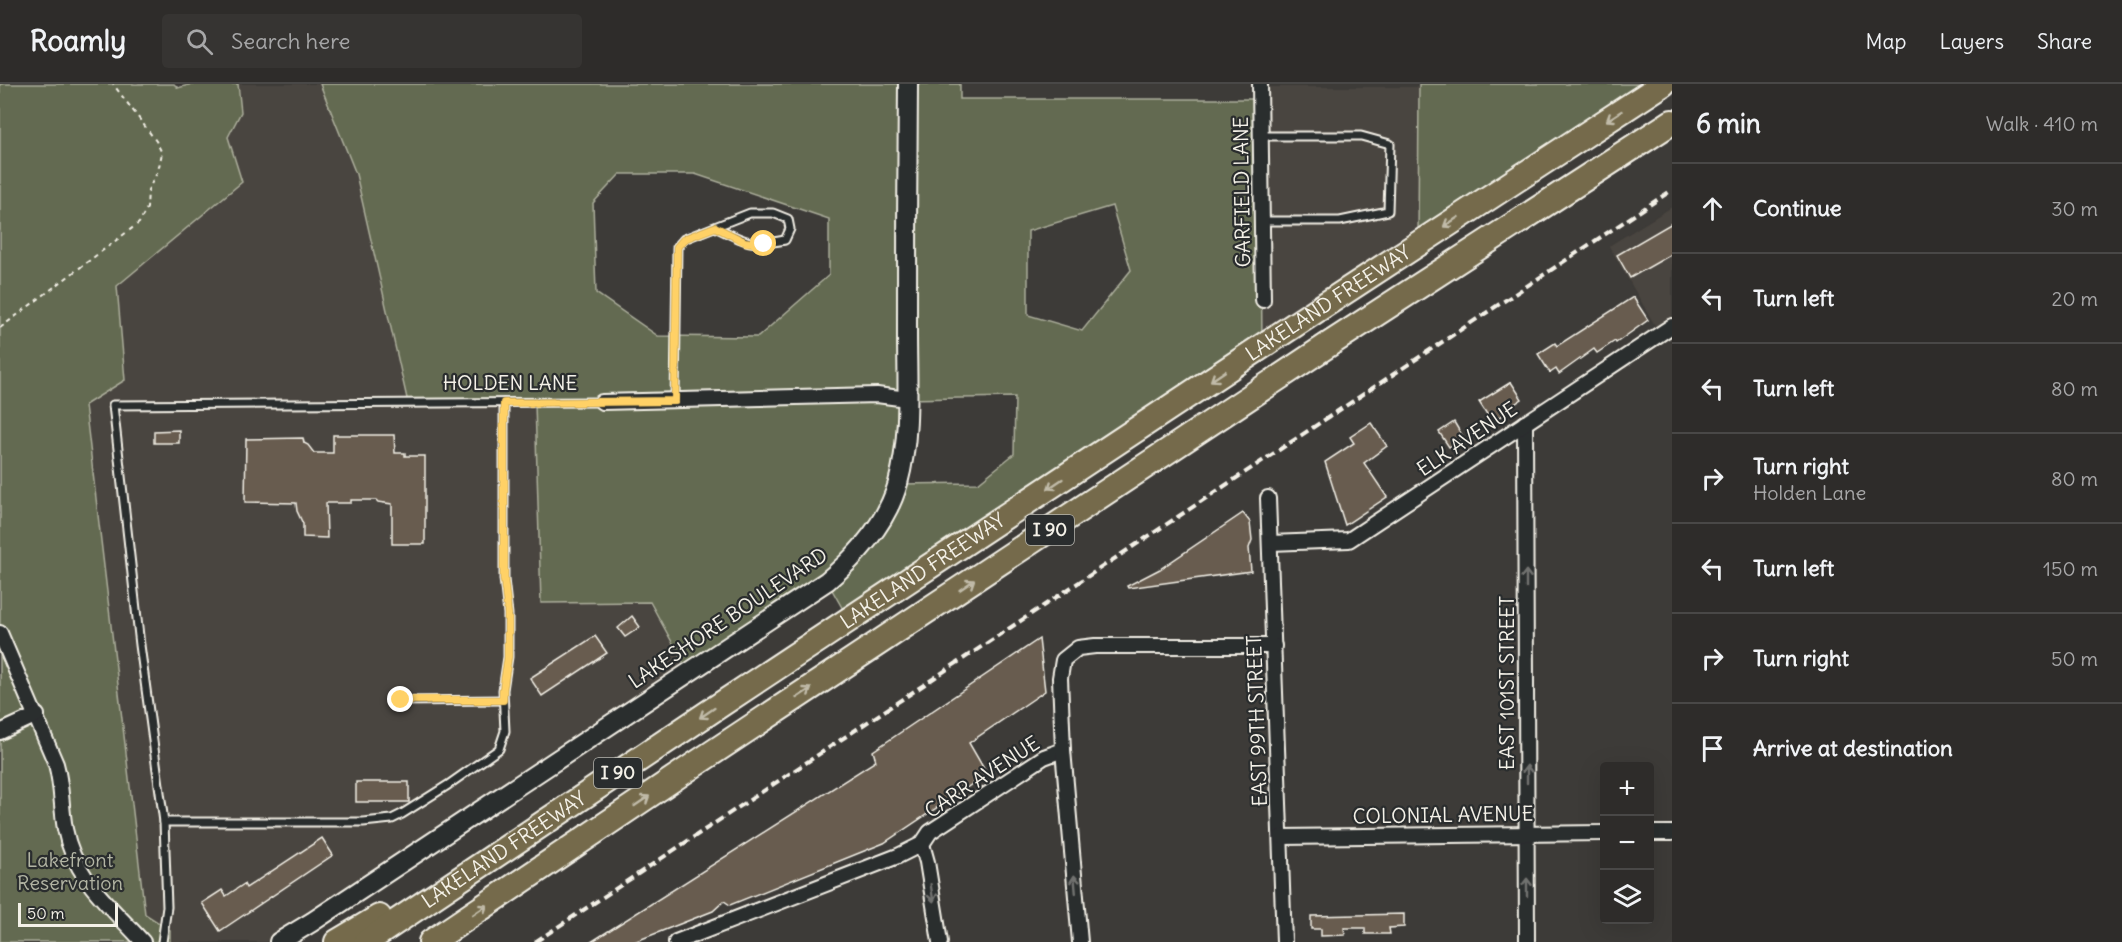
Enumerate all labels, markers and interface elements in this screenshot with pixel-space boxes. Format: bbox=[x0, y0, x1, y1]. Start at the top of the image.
search box bbox=[162, 14, 582, 68]
text: Roamly bbox=[30, 23, 126, 59]
icon: search bbox=[183, 25, 216, 58]
text: Search here bbox=[231, 27, 350, 55]
text: Map bbox=[1866, 28, 1906, 55]
text: Layers bbox=[1939, 28, 2004, 55]
text: Share bbox=[2037, 28, 2092, 55]
text: 6 min bbox=[1696, 107, 1761, 140]
one-way arrow bbox=[1606, 110, 1623, 122]
text: Walk · 410 m bbox=[1986, 111, 2098, 136]
street label: GARFIELD LANE bbox=[1228, 116, 1255, 268]
icon: ahead bbox=[1696, 192, 1729, 225]
text: Continue bbox=[1753, 194, 1842, 222]
text: 30 m bbox=[2051, 196, 2098, 221]
one-way arrow bbox=[1443, 217, 1460, 229]
route start bbox=[750, 230, 776, 256]
street label: LAKELAND FREEWAY bbox=[1240, 239, 1415, 366]
icon: left bbox=[1696, 282, 1729, 315]
text: Turn left bbox=[1753, 284, 1834, 312]
text: 20 m bbox=[2052, 286, 2098, 311]
street label: HOLDEN LANE bbox=[443, 370, 577, 395]
one-way arrow bbox=[1210, 370, 1227, 382]
icon: left bbox=[1696, 372, 1729, 405]
text: Turn left bbox=[1753, 374, 1834, 402]
text: 80 m bbox=[2051, 376, 2098, 401]
street label: ELK AVENUE bbox=[1412, 396, 1522, 481]
text: Turn right bbox=[1753, 452, 1849, 480]
icon: right bbox=[1696, 462, 1729, 495]
text: 80 m bbox=[2051, 466, 2098, 491]
one-way arrow bbox=[1047, 477, 1064, 490]
text: Holden Lane bbox=[1753, 480, 1866, 505]
street label: LAKELAND FREEWAY bbox=[835, 507, 1010, 634]
road number: I 90 bbox=[1026, 515, 1074, 545]
street label: LAKESHORE BOULEVARD bbox=[624, 542, 832, 693]
icon: left bbox=[1696, 552, 1729, 585]
text: Turn left bbox=[1753, 554, 1834, 582]
text: 150 m bbox=[2043, 556, 2098, 581]
one-way arrow bbox=[1520, 570, 1532, 590]
one-way arrow bbox=[958, 579, 974, 591]
street label: EAST 101ST STREET bbox=[1494, 596, 1519, 770]
street label: EAST 99TH STREET bbox=[1241, 635, 1272, 807]
icon: right bbox=[1696, 642, 1729, 675]
text: Turn right bbox=[1753, 644, 1849, 672]
text: 50 m bbox=[2051, 646, 2098, 671]
route end bbox=[387, 686, 413, 712]
one-way arrow bbox=[795, 686, 812, 698]
one-way arrow bbox=[699, 707, 716, 720]
street label: CARR AVENUE bbox=[920, 730, 1044, 823]
icon: arrive bbox=[1696, 732, 1729, 765]
text: Arrive at destination bbox=[1753, 734, 1953, 762]
road number: I 90 bbox=[594, 758, 642, 788]
map controls bbox=[1600, 762, 1654, 924]
button: + bbox=[1600, 762, 1654, 816]
one-way arrow bbox=[1521, 765, 1533, 785]
street label: LAKELAND FREEWAY bbox=[417, 785, 591, 913]
one-way arrow bbox=[633, 794, 650, 807]
street label: COLONIAL AVENUE bbox=[1352, 800, 1533, 829]
button: − bbox=[1600, 816, 1654, 870]
park label: Lakefront Reservation bbox=[17, 847, 123, 895]
button: layers bbox=[1600, 870, 1654, 924]
one-way arrow bbox=[1069, 874, 1080, 894]
one-way arrow bbox=[1521, 878, 1533, 898]
one-way arrow bbox=[927, 882, 938, 902]
scale bar bbox=[18, 900, 118, 928]
text: 50 m bbox=[27, 903, 65, 923]
one-way arrow bbox=[471, 903, 488, 915]

